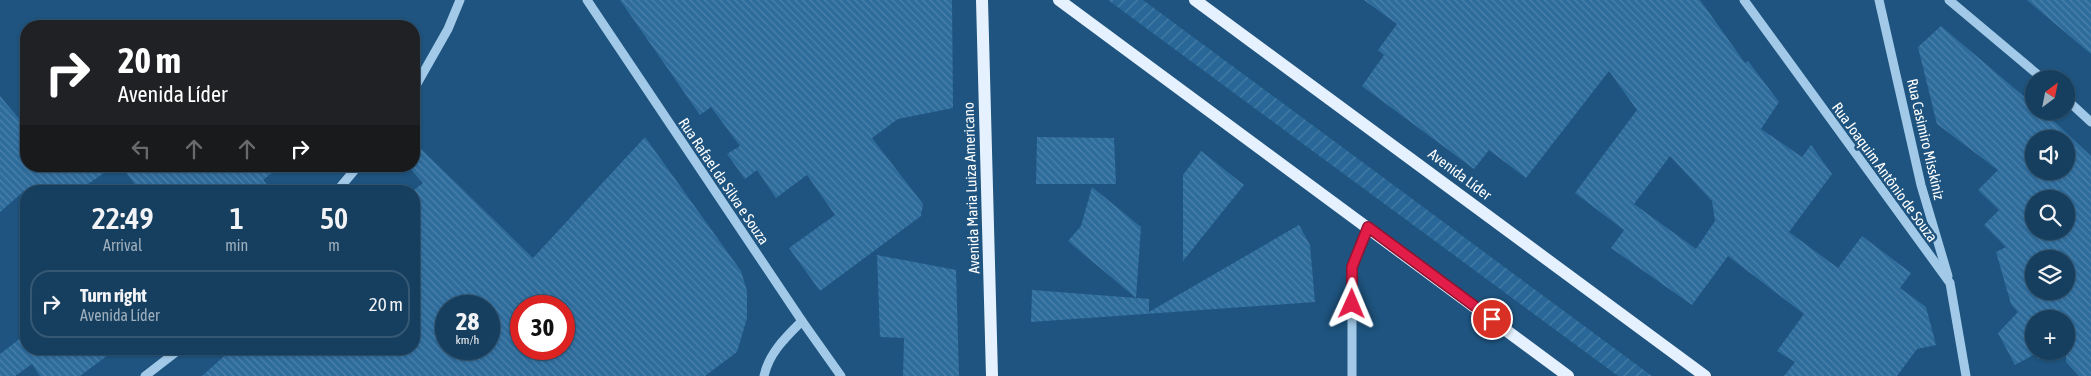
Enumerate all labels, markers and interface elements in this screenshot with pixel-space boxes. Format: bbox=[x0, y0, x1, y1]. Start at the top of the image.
icon: right bbox=[35, 40, 100, 105]
text: 20 m bbox=[118, 40, 181, 80]
north arrow bbox=[2025, 70, 2075, 120]
map controls bbox=[2025, 70, 2075, 360]
street label: Rua Casimiro Misskiniz bbox=[1904, 77, 1948, 202]
text: Avenida Líder bbox=[118, 81, 228, 107]
street label: Rua Joaquim Antônio de Souza bbox=[1829, 99, 1941, 245]
street label: Avenida Maria Luiza Americano bbox=[960, 102, 982, 274]
street label: Rua Rafael da Silva e Souza bbox=[675, 115, 773, 247]
button: sound bbox=[2025, 130, 2075, 180]
icon: left bbox=[127, 135, 155, 163]
icon: ahead bbox=[180, 135, 208, 163]
icon: ahead bbox=[233, 135, 261, 163]
icon: right bbox=[286, 135, 314, 163]
street label: Avenida Líder bbox=[1425, 145, 1495, 204]
button: search bbox=[2025, 190, 2075, 240]
text: 22:49 bbox=[92, 201, 154, 235]
text: 1 bbox=[230, 201, 244, 235]
text: 50 bbox=[320, 201, 348, 235]
text: Arrival bbox=[103, 236, 142, 254]
text: min bbox=[225, 236, 248, 254]
text: m bbox=[328, 236, 340, 254]
button: layers bbox=[2025, 250, 2075, 300]
position arrow bbox=[1325, 277, 1377, 329]
text: Turn right bbox=[80, 284, 147, 306]
icon: right bbox=[37, 290, 65, 318]
text: 20 m bbox=[369, 293, 403, 315]
speed limit sign: 30 bbox=[510, 295, 575, 360]
pin bbox=[1471, 298, 1513, 340]
icon: arrive bbox=[1478, 305, 1506, 333]
text: Avenida Líder bbox=[80, 306, 160, 324]
text: 28 bbox=[456, 307, 479, 335]
button: + bbox=[2025, 310, 2075, 360]
text: km/h bbox=[456, 333, 479, 347]

